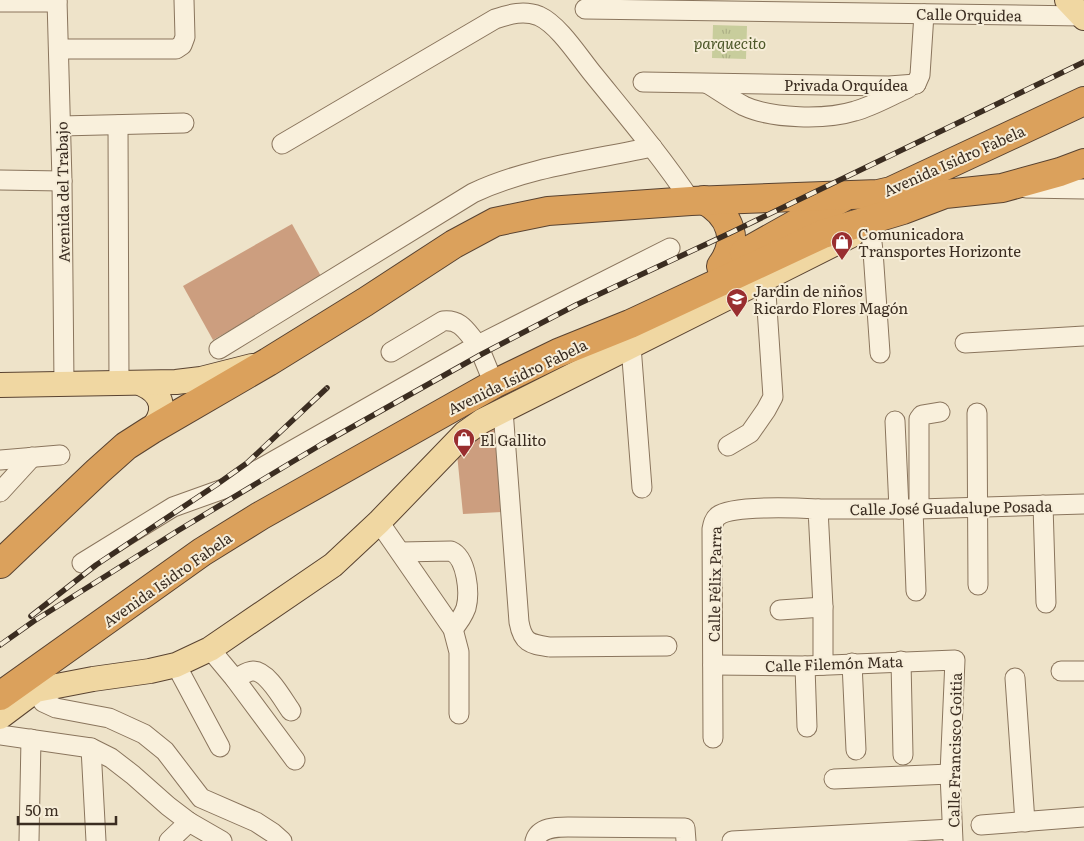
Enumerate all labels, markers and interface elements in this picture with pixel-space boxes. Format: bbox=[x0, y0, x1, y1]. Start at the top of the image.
street label: Calle Orquidea bbox=[916, 2, 1023, 26]
park label: parquecito bbox=[694, 31, 766, 54]
street label: Privada Orquídea bbox=[784, 73, 909, 96]
street label: Avenida Isidro Fabela bbox=[880, 118, 1029, 202]
street label: Avenida del Trabajo bbox=[49, 121, 75, 263]
place label: Comunicadora Transportes Horizonte bbox=[858, 222, 1021, 262]
shop icon: Comunicadora Transportes Horizonte bbox=[830, 230, 854, 261]
place label: Jardin de niños Ricardo Flores Magón bbox=[753, 279, 908, 319]
school or university icon: Jardin de niños Ricardo Flores Magón bbox=[725, 287, 749, 318]
street label: Avenida Isidro Fabela bbox=[443, 332, 592, 420]
shop icon: El Gallito bbox=[452, 427, 476, 458]
place label: El Gallito bbox=[480, 428, 546, 451]
street label: Calle José Guadalupe Posada bbox=[849, 494, 1054, 520]
street label: Avenida Isidro Fabela bbox=[98, 525, 237, 632]
street label: Calle Félix Parra bbox=[701, 525, 727, 642]
street label: Calle Filemón Mata bbox=[765, 649, 904, 677]
street label: Calle Francisco Goitia bbox=[941, 671, 967, 828]
scale bar bbox=[18, 794, 115, 826]
text: 50 m bbox=[25, 798, 59, 821]

